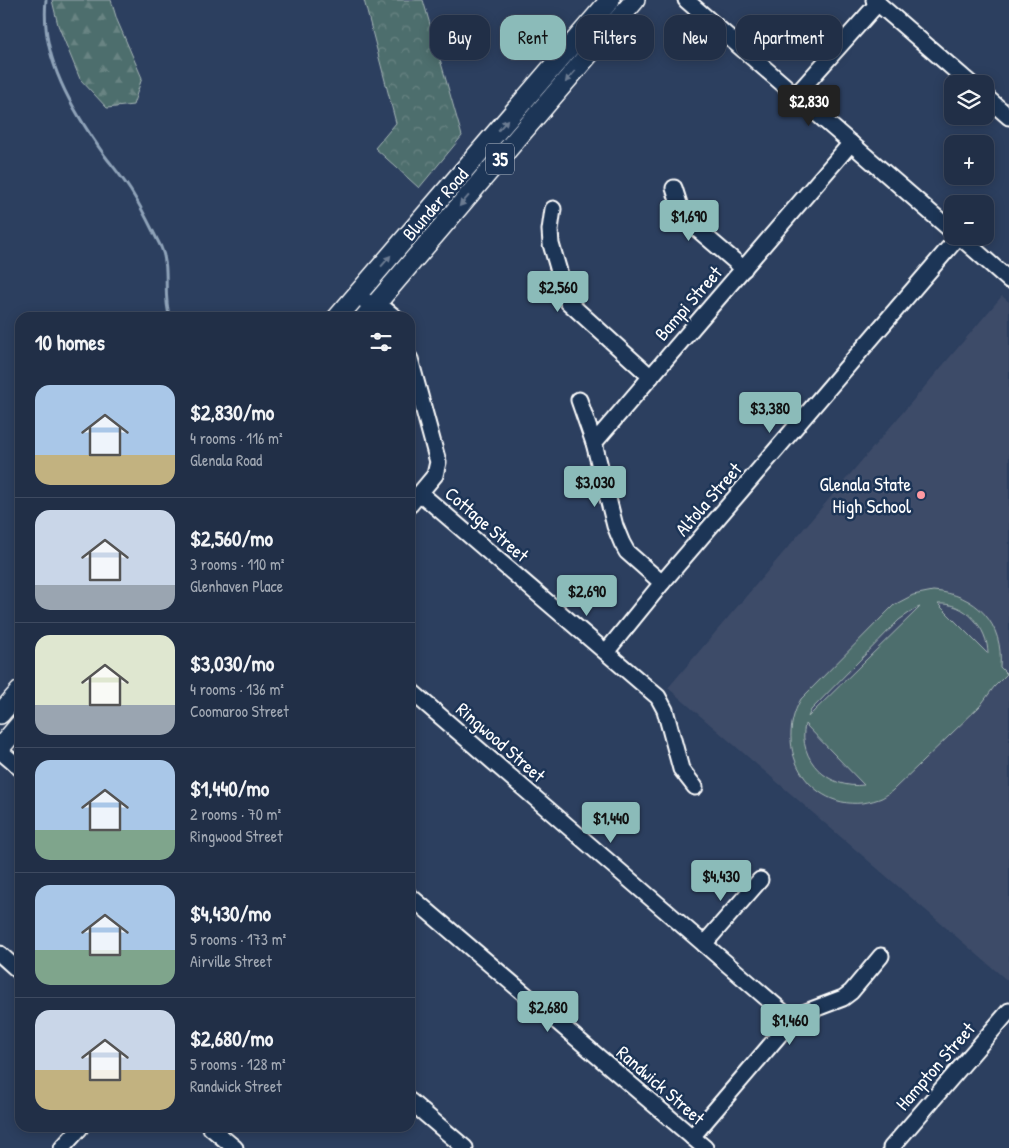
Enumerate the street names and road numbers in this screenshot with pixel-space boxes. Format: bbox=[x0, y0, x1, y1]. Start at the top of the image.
road number: 35 bbox=[486, 144, 514, 174]
street label: Blunder Road bbox=[396, 162, 474, 246]
street label: Bampi Street bbox=[648, 260, 728, 346]
street label: Altola Street bbox=[669, 456, 748, 541]
street label: Cottage Street bbox=[440, 480, 535, 568]
street label: Ringwood Street bbox=[451, 696, 551, 788]
street label: Hampton Street bbox=[890, 1016, 981, 1116]
street label: Randwick Street bbox=[611, 1039, 711, 1131]

